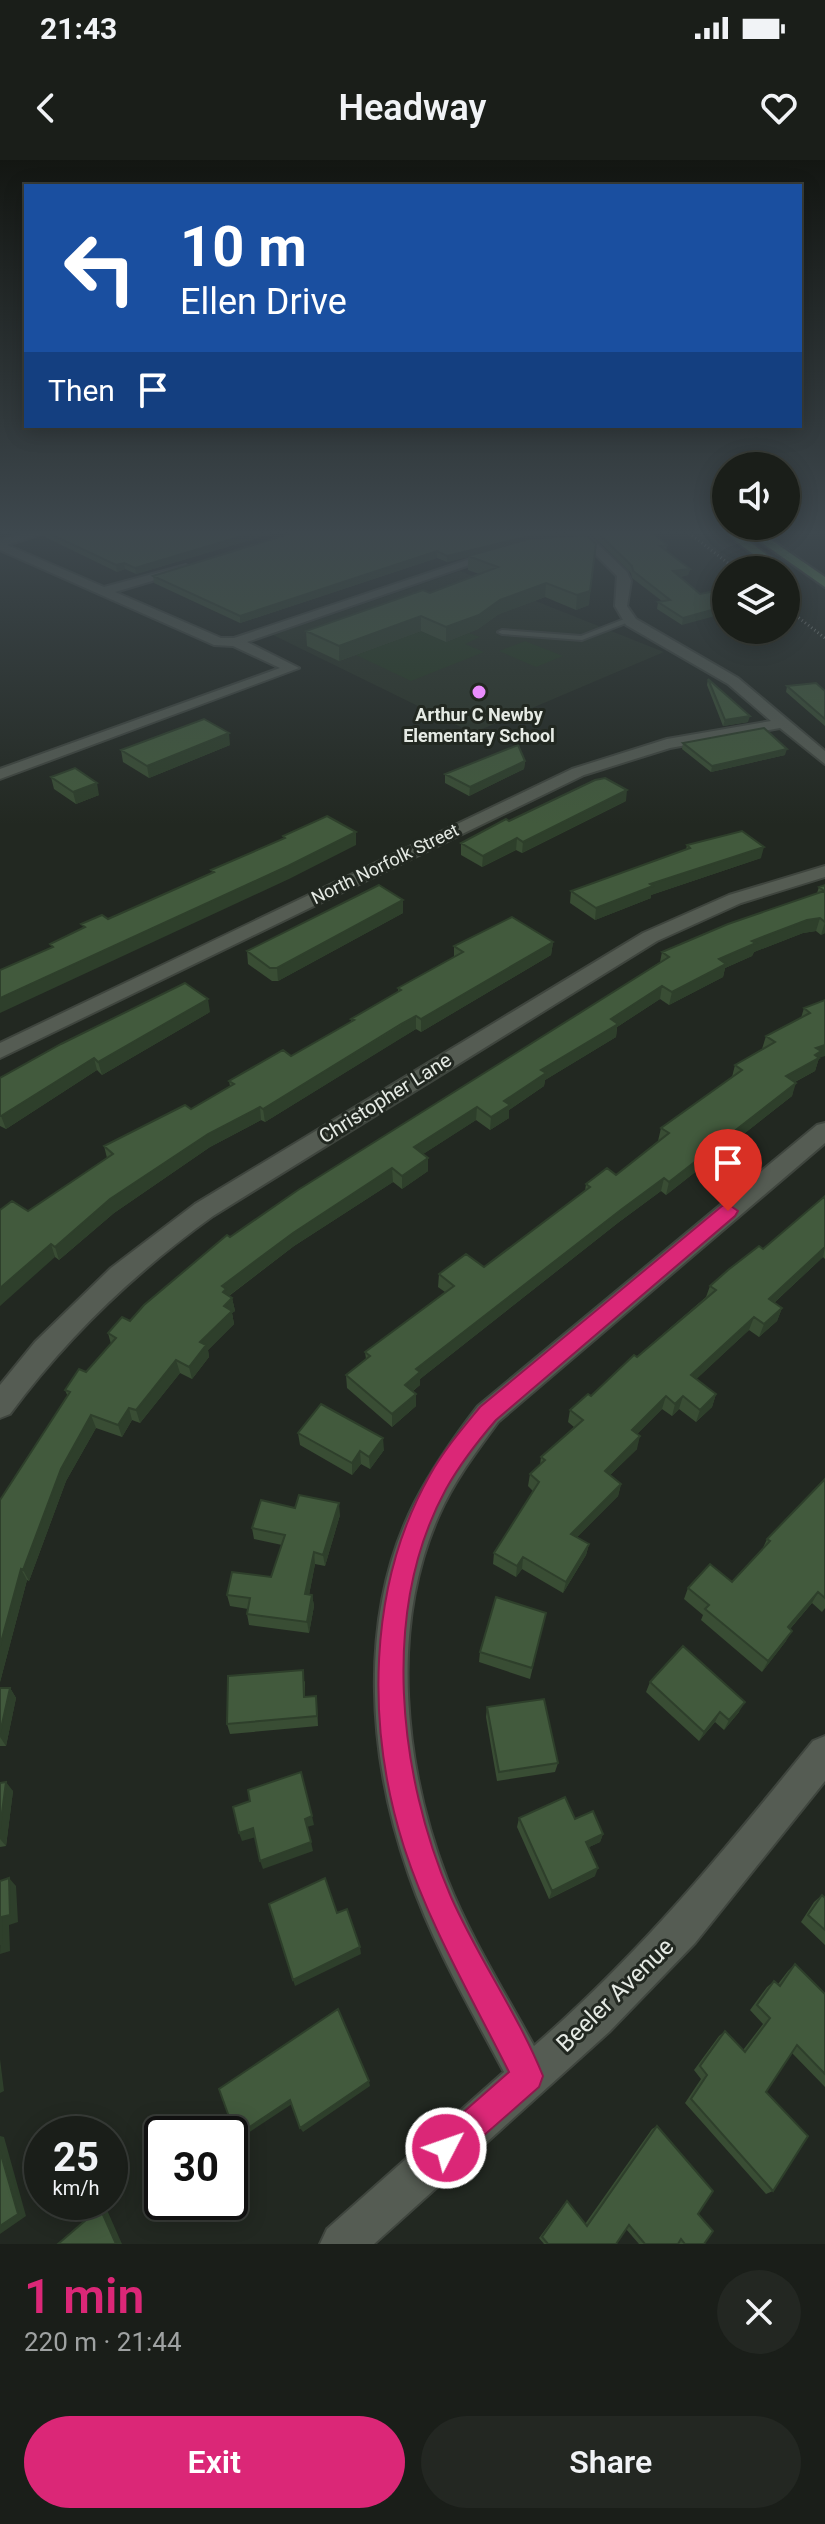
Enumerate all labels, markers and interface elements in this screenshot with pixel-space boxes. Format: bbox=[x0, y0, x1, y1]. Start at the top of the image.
text: 21:43 bbox=[40, 11, 117, 46]
icon: back bbox=[24, 86, 68, 130]
icon: heart bbox=[757, 86, 801, 130]
text: Headway bbox=[339, 87, 487, 129]
text: 10 m bbox=[180, 214, 307, 280]
icon: left bbox=[48, 216, 152, 320]
text: Ellen Drive bbox=[180, 281, 347, 323]
icon: arrive bbox=[131, 368, 175, 412]
text: Then bbox=[48, 373, 115, 408]
map controls bbox=[712, 452, 800, 644]
button: sound bbox=[712, 452, 800, 540]
button: layers bbox=[712, 556, 800, 644]
marker: Arthur C Newby Elementary School bbox=[470, 683, 488, 701]
place label: Arthur C Newby Elementary School bbox=[403, 704, 555, 746]
street label: North Norfolk Street bbox=[308, 819, 462, 908]
street label: Christopher Lane bbox=[314, 1048, 456, 1148]
pin bbox=[694, 1129, 762, 1211]
icon: arrive bbox=[706, 1141, 750, 1185]
street label: Beeler Avenue bbox=[551, 1932, 679, 2058]
position arrow bbox=[404, 2106, 488, 2190]
speed limit sign: 30 bbox=[144, 2116, 248, 2220]
text: 25 bbox=[53, 2134, 99, 2181]
text: km/h bbox=[53, 2176, 99, 2200]
text: 1 min bbox=[24, 2268, 144, 2325]
button: close bbox=[717, 2270, 801, 2354]
text: 220 m · 21:44 bbox=[24, 2327, 182, 2357]
button: Exit bbox=[24, 2416, 405, 2508]
button: Share bbox=[421, 2416, 801, 2508]

